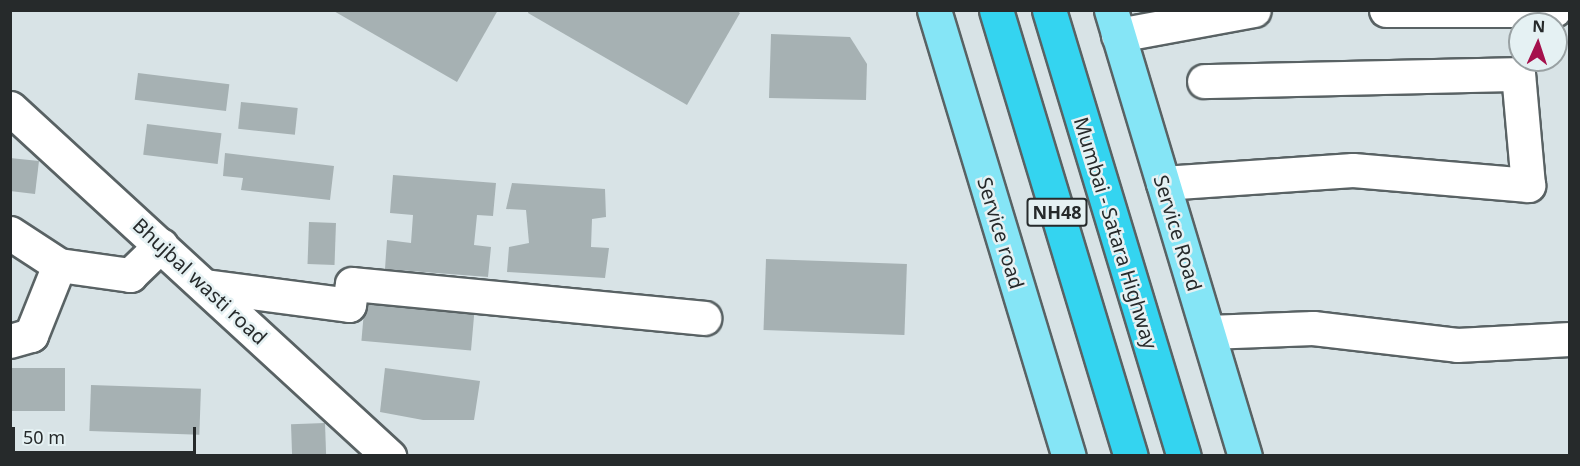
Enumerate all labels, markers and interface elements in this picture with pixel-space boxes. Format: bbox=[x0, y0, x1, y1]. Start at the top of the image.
north arrow bbox=[1508, 12, 1568, 72]
text: N bbox=[1532, 15, 1546, 37]
street label: Mumbai - Satara Highway bbox=[1069, 114, 1163, 352]
street label: Service Road bbox=[1149, 172, 1207, 294]
street label: Service road bbox=[973, 174, 1029, 292]
road number: NH48 bbox=[1026, 197, 1088, 227]
street label: Bhujbal wasti road bbox=[128, 213, 272, 349]
scale bar bbox=[15, 415, 200, 453]
text: 50 m bbox=[23, 425, 65, 449]

